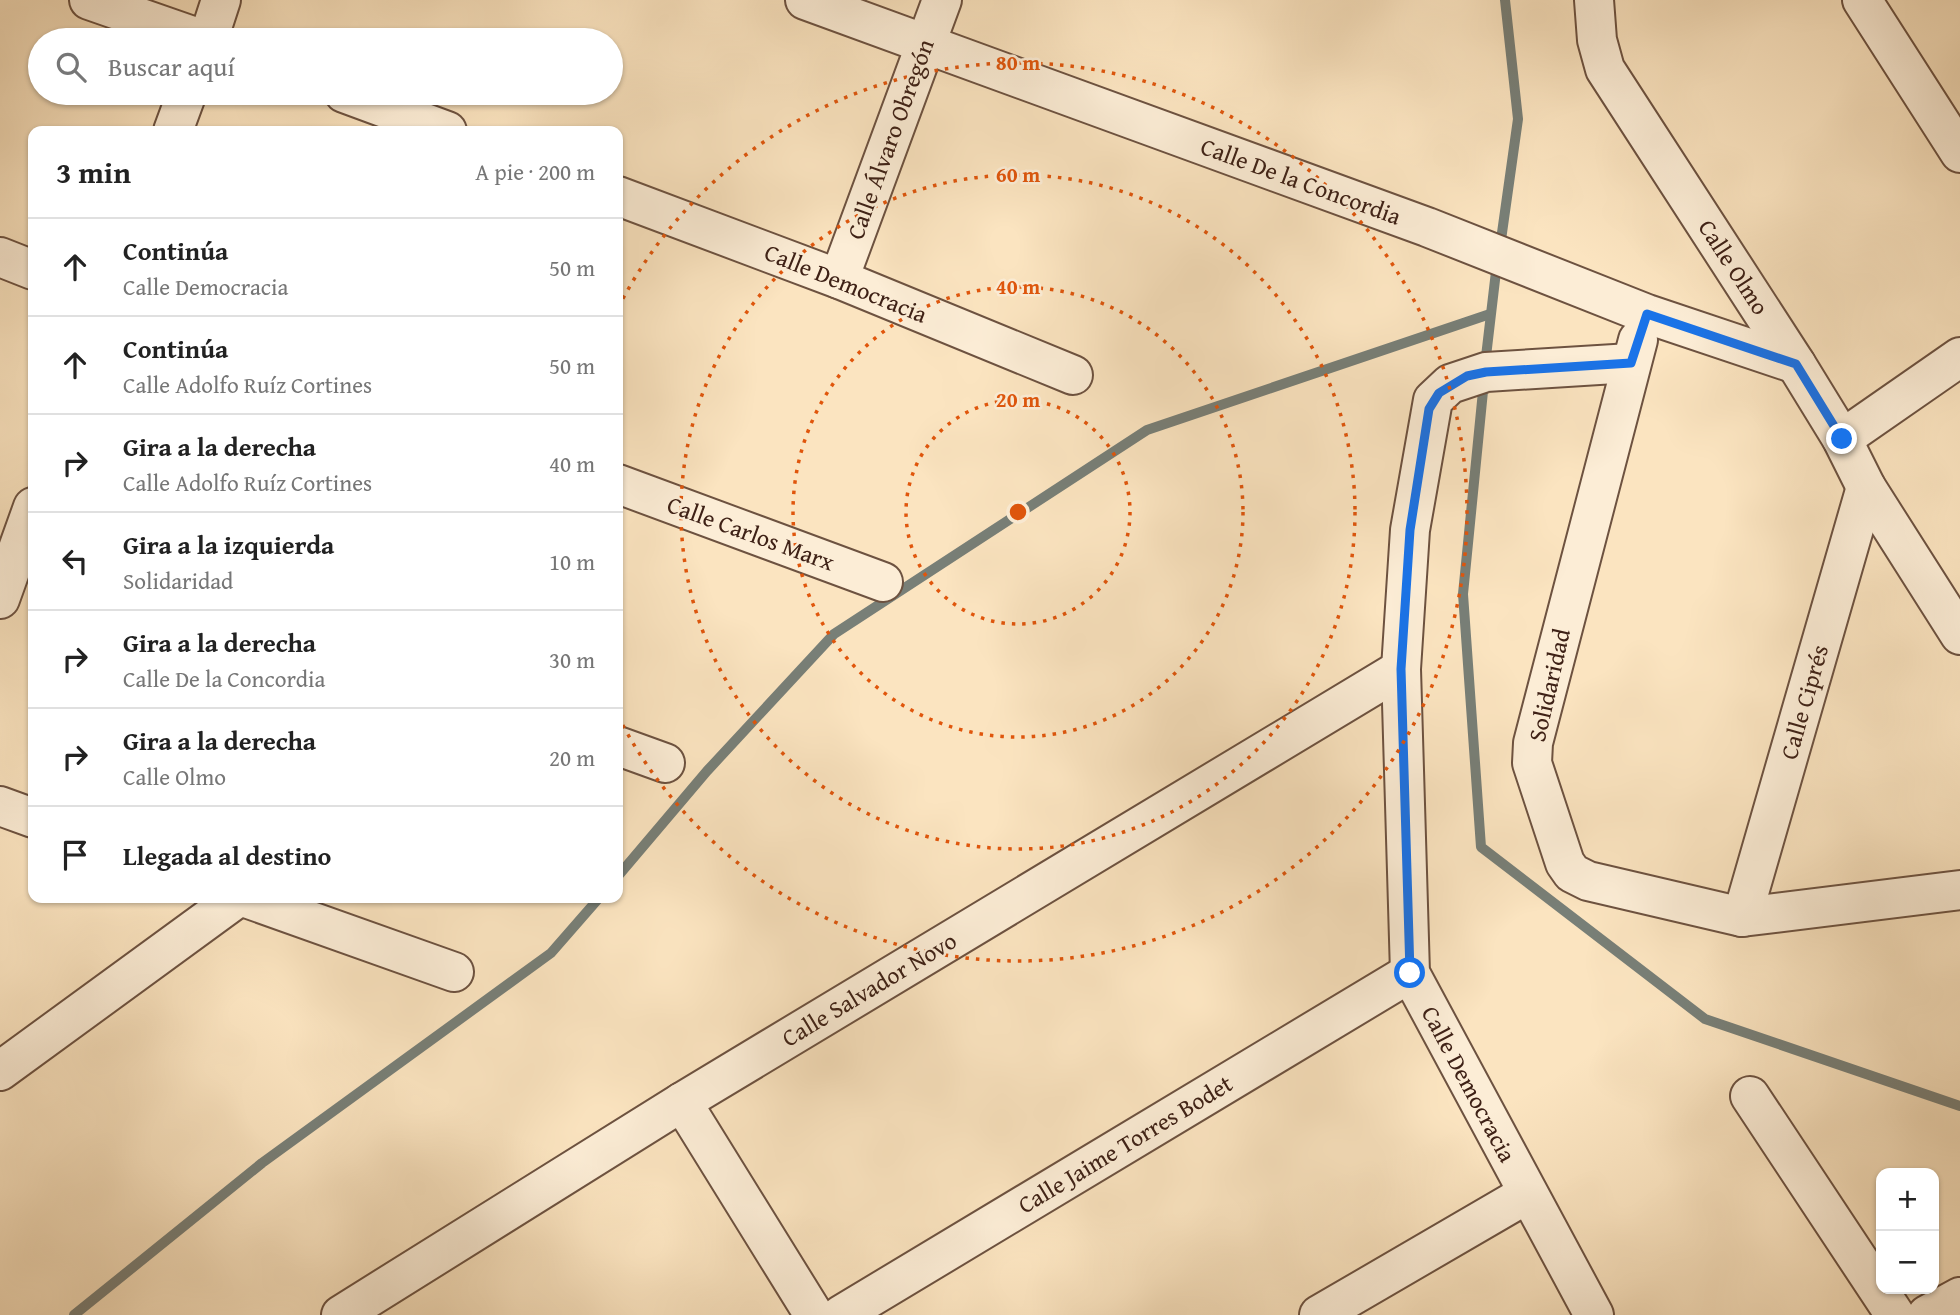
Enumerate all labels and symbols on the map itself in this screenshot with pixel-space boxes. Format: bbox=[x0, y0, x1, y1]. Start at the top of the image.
street label: Calle Álvaro Obregón bbox=[837, 33, 943, 244]
text: 80 m bbox=[996, 47, 1040, 78]
street label: Calle De la Concordia bbox=[1196, 128, 1407, 234]
text: 60 m bbox=[996, 159, 1040, 190]
street label: Calle Olmo bbox=[1690, 212, 1778, 322]
street label: Calle Democracia bbox=[759, 234, 933, 332]
text: 40 m bbox=[996, 271, 1040, 302]
text: 20 m bbox=[996, 384, 1040, 415]
route end bbox=[1826, 423, 1857, 454]
street label: Calle Carlos Marx bbox=[662, 487, 840, 580]
centre of rings bbox=[1006, 500, 1030, 524]
street label: Solidaridad bbox=[1519, 625, 1579, 745]
street label: Calle Ciprés bbox=[1771, 641, 1837, 763]
street label: Calle Salvador Novo bbox=[775, 923, 963, 1055]
route start bbox=[1394, 957, 1425, 988]
street label: Calle Democracia bbox=[1413, 1000, 1525, 1169]
street label: Calle Jaime Torres Bodet bbox=[1011, 1066, 1239, 1222]

